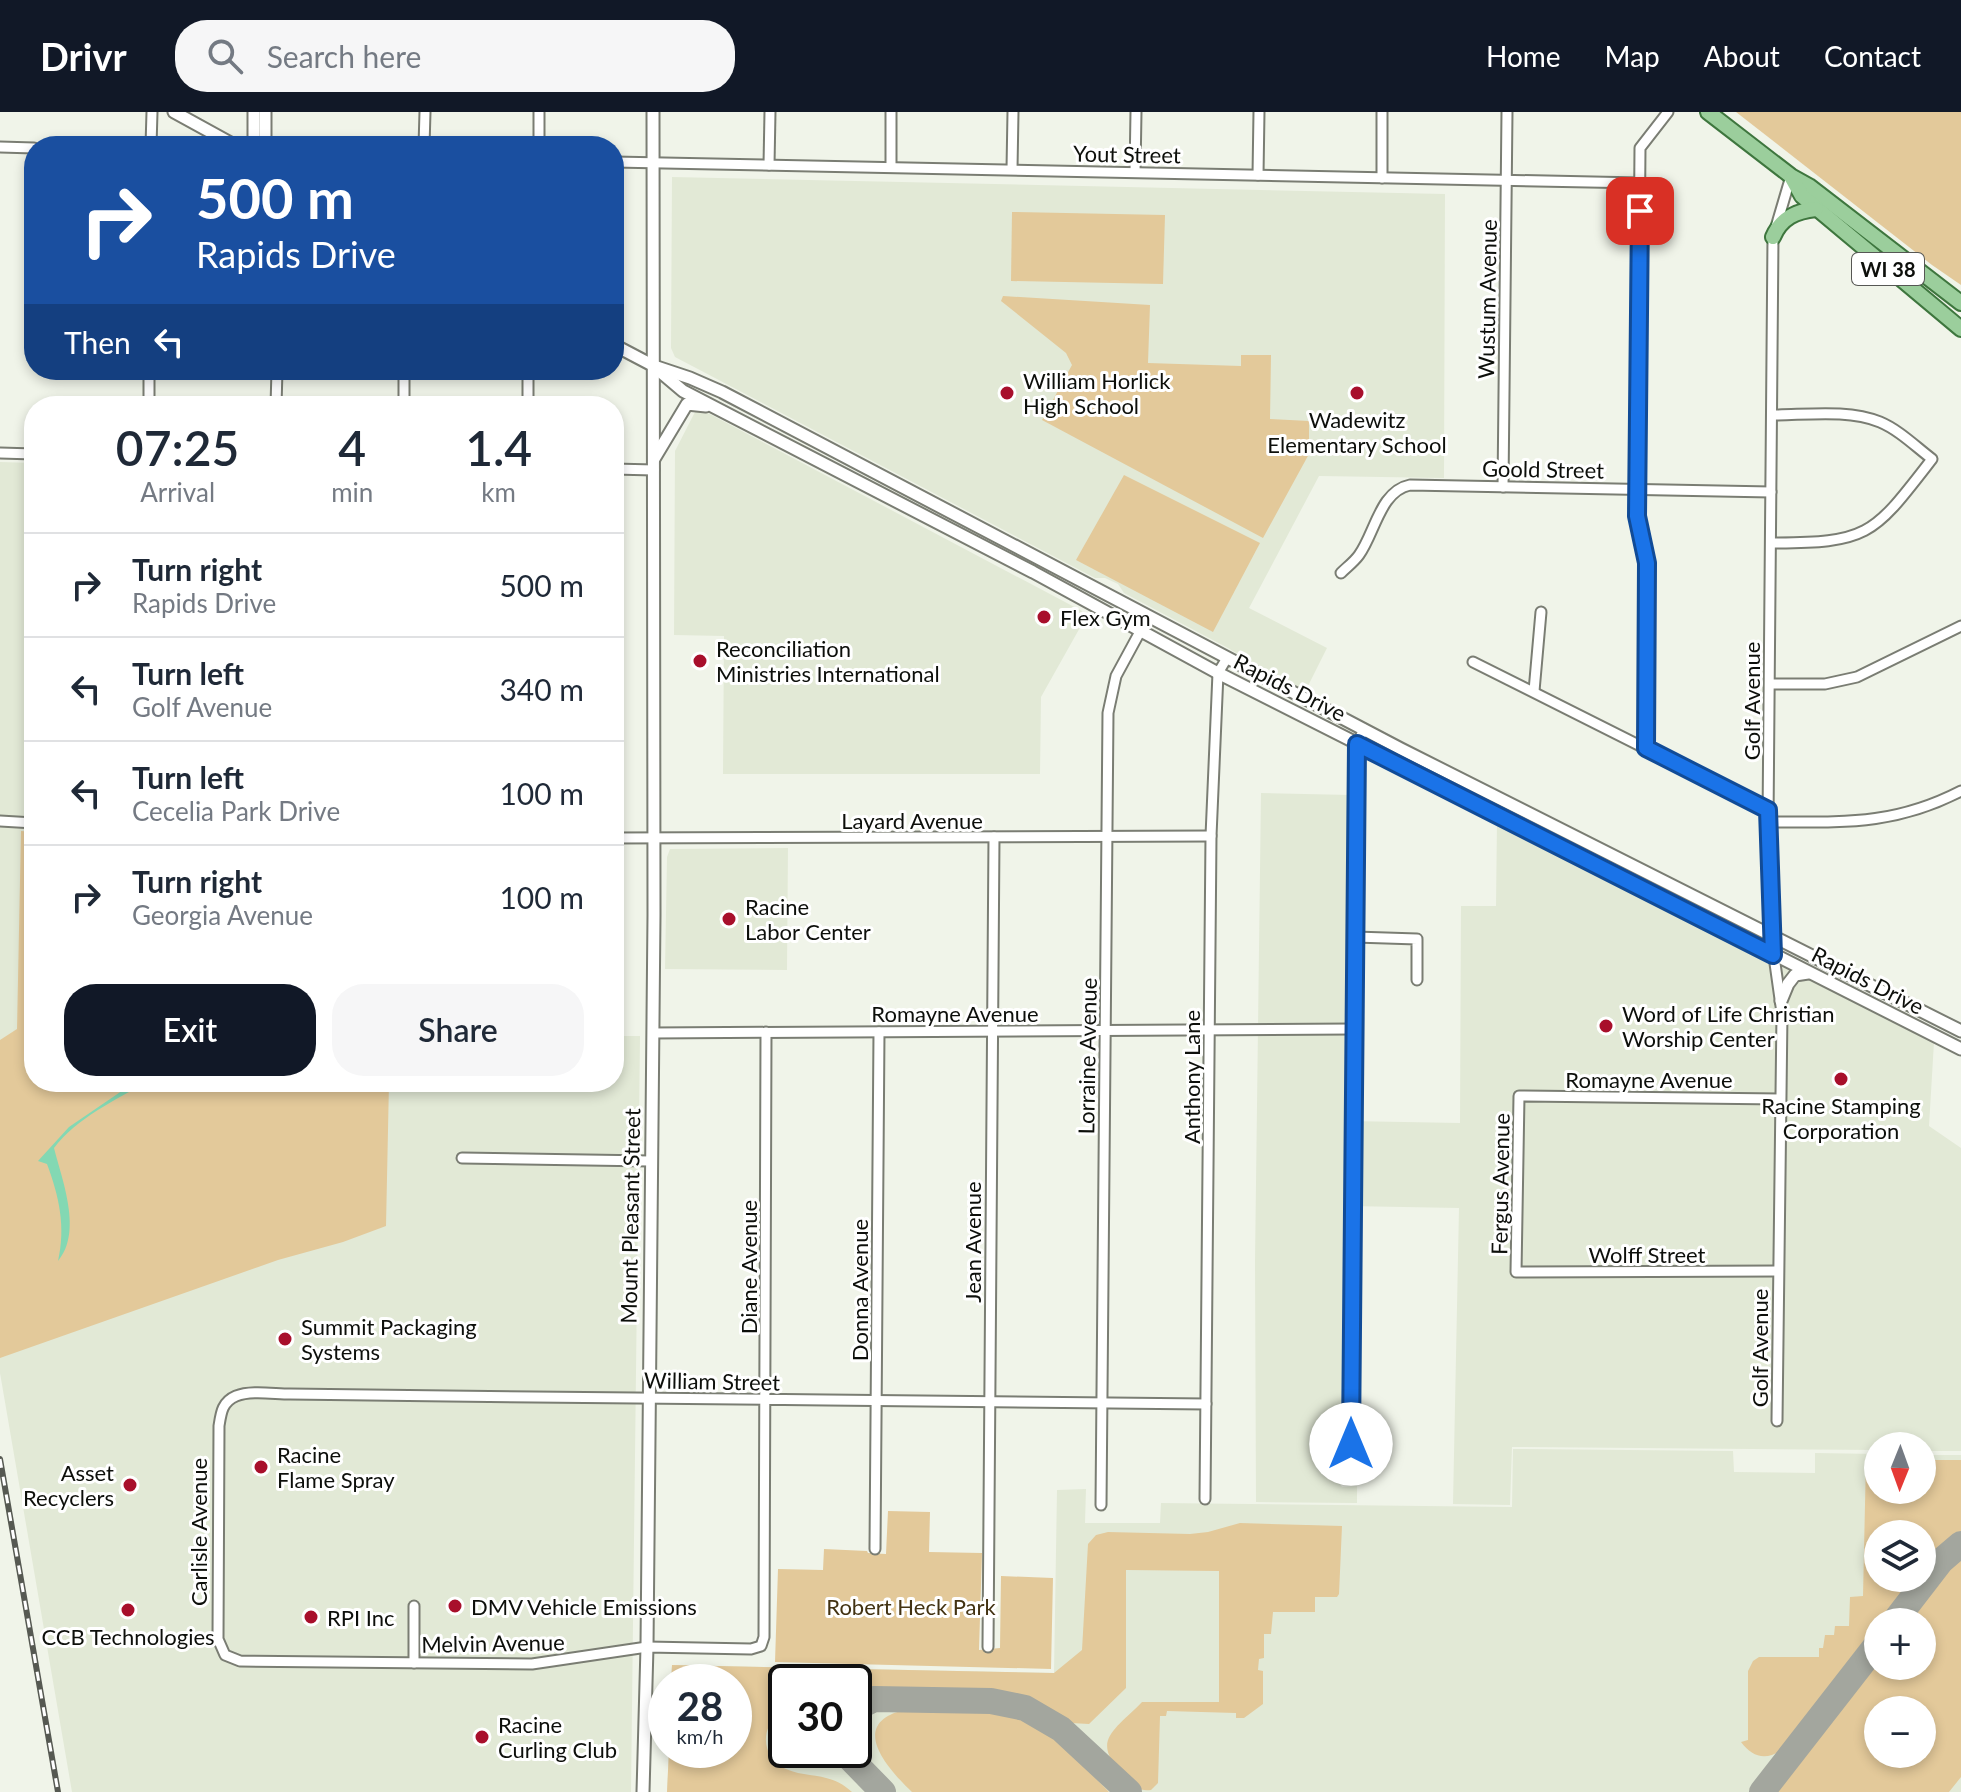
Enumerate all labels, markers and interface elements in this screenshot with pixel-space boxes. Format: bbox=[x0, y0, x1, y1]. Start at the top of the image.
search box bbox=[175, 20, 735, 92]
text: Drivr bbox=[40, 33, 127, 79]
icon: search bbox=[203, 34, 247, 78]
text: Search here bbox=[267, 38, 421, 74]
text: Home bbox=[1486, 39, 1561, 73]
text: Map bbox=[1605, 39, 1660, 73]
text: About bbox=[1704, 39, 1780, 73]
text: Contact bbox=[1824, 39, 1921, 73]
street label: Yout Street bbox=[1073, 140, 1181, 168]
text: 500 m bbox=[196, 164, 354, 231]
icon: right bbox=[64, 168, 168, 272]
pin bbox=[1606, 177, 1674, 245]
icon: arrive bbox=[1618, 189, 1662, 233]
street label: Wustum Avenue bbox=[1472, 219, 1502, 379]
text: Rapids Drive bbox=[196, 232, 396, 276]
road number: WI 38 bbox=[1852, 253, 1924, 285]
icon: left bbox=[147, 320, 191, 364]
text: Then bbox=[64, 324, 131, 360]
place label: William Horlick High School bbox=[1023, 367, 1171, 419]
marker: William Horlick High School bbox=[998, 384, 1016, 402]
marker: Wadewitz Elementary School bbox=[1348, 384, 1366, 402]
place label: Wadewitz Elementary School bbox=[1267, 406, 1447, 458]
text: 07:25 bbox=[116, 419, 239, 476]
text: 4 bbox=[338, 419, 366, 476]
text: 1.4 bbox=[465, 419, 532, 476]
street label: Goold Street bbox=[1482, 454, 1604, 484]
text: Arrival bbox=[140, 476, 215, 508]
text: min bbox=[331, 476, 373, 508]
text: km bbox=[481, 476, 516, 508]
text: Turn right bbox=[132, 551, 262, 587]
icon: right bbox=[64, 563, 108, 607]
text: 500 m bbox=[499, 567, 584, 603]
text: Rapids Drive bbox=[132, 587, 276, 619]
place label: Flex Gym bbox=[1060, 604, 1151, 631]
marker: Flex Gym bbox=[1035, 608, 1053, 626]
place label: Reconciliation Ministries International bbox=[716, 635, 940, 687]
street label: Golf Avenue bbox=[1738, 642, 1765, 760]
street label: Rapids Drive bbox=[1229, 647, 1351, 727]
marker: Reconciliation Ministries International bbox=[691, 652, 709, 670]
text: Turn left bbox=[132, 655, 244, 691]
icon: left bbox=[64, 667, 108, 711]
text: 340 m bbox=[499, 671, 584, 707]
text: Golf Avenue bbox=[132, 691, 272, 723]
text: Turn left bbox=[132, 759, 244, 795]
icon: left bbox=[64, 771, 108, 815]
text: 100 m bbox=[499, 775, 584, 811]
text: Cecelia Park Drive bbox=[132, 795, 340, 827]
street label: Layard Avenue bbox=[841, 807, 983, 834]
text: Turn right bbox=[132, 863, 262, 899]
icon: right bbox=[64, 875, 108, 919]
text: 100 m bbox=[499, 879, 584, 915]
place label: Racine Labor Center bbox=[745, 893, 871, 945]
text: Georgia Avenue bbox=[132, 899, 313, 931]
marker: Racine Labor Center bbox=[720, 910, 738, 928]
street label: Rapids Drive bbox=[1807, 940, 1929, 1020]
street label: Lorraine Avenue bbox=[1072, 977, 1102, 1135]
button: Exit bbox=[64, 984, 316, 1076]
button: Share bbox=[332, 984, 584, 1076]
street label: Romayne Avenue bbox=[871, 1000, 1039, 1027]
place label: Word of Life Christian Worship Center bbox=[1622, 1000, 1834, 1052]
street label: Anthony Lane bbox=[1178, 1010, 1205, 1144]
marker: Word of Life Christian Worship Center bbox=[1597, 1017, 1615, 1035]
street label: Romayne Avenue bbox=[1565, 1066, 1733, 1093]
marker: Racine Stamping Corporation bbox=[1832, 1070, 1850, 1088]
place label: Racine Stamping Corporation bbox=[1761, 1092, 1921, 1144]
street label: Mount Pleasant Street bbox=[615, 1108, 645, 1324]
street label: Fergus Avenue bbox=[1485, 1113, 1515, 1255]
street label: Jean Avenue bbox=[959, 1181, 986, 1303]
street label: Diane Avenue bbox=[735, 1200, 762, 1334]
street label: Donna Avenue bbox=[846, 1219, 873, 1361]
street label: Wolff Street bbox=[1589, 1241, 1706, 1268]
street label: Golf Avenue bbox=[1746, 1289, 1773, 1407]
place label: Summit Packaging Systems bbox=[301, 1313, 477, 1365]
marker: Summit Packaging Systems bbox=[276, 1330, 294, 1348]
street label: William Street bbox=[644, 1366, 780, 1396]
position arrow bbox=[1309, 1402, 1393, 1486]
north arrow bbox=[1864, 1432, 1936, 1504]
map controls bbox=[1864, 1432, 1936, 1768]
place label: Racine Flame Spray bbox=[277, 1441, 395, 1493]
street label: Carlisle Avenue bbox=[185, 1458, 212, 1606]
marker: Racine Flame Spray bbox=[252, 1458, 270, 1476]
place label: Asset Recyclers bbox=[23, 1459, 114, 1511]
marker: Asset Recyclers bbox=[121, 1476, 139, 1494]
button: layers bbox=[1864, 1520, 1936, 1592]
place label: DMV Vehicle Emissions bbox=[471, 1593, 697, 1620]
park label: Robert Heck Park bbox=[826, 1593, 997, 1620]
marker: DMV Vehicle Emissions bbox=[446, 1597, 464, 1615]
marker: CCB Technologies bbox=[119, 1601, 137, 1619]
place label: RPI Inc bbox=[327, 1604, 395, 1631]
marker: RPI Inc bbox=[302, 1608, 320, 1626]
button: + bbox=[1864, 1608, 1936, 1680]
place label: CCB Technologies bbox=[41, 1623, 215, 1650]
street label: Melvin Avenue bbox=[421, 1628, 565, 1658]
speed limit sign: 30 bbox=[768, 1664, 872, 1768]
text: 28 bbox=[677, 1682, 723, 1730]
button: − bbox=[1864, 1696, 1936, 1768]
place label: Racine Curling Club bbox=[498, 1711, 617, 1763]
text: km/h bbox=[677, 1724, 723, 1748]
marker: Racine Curling Club bbox=[473, 1728, 491, 1746]

